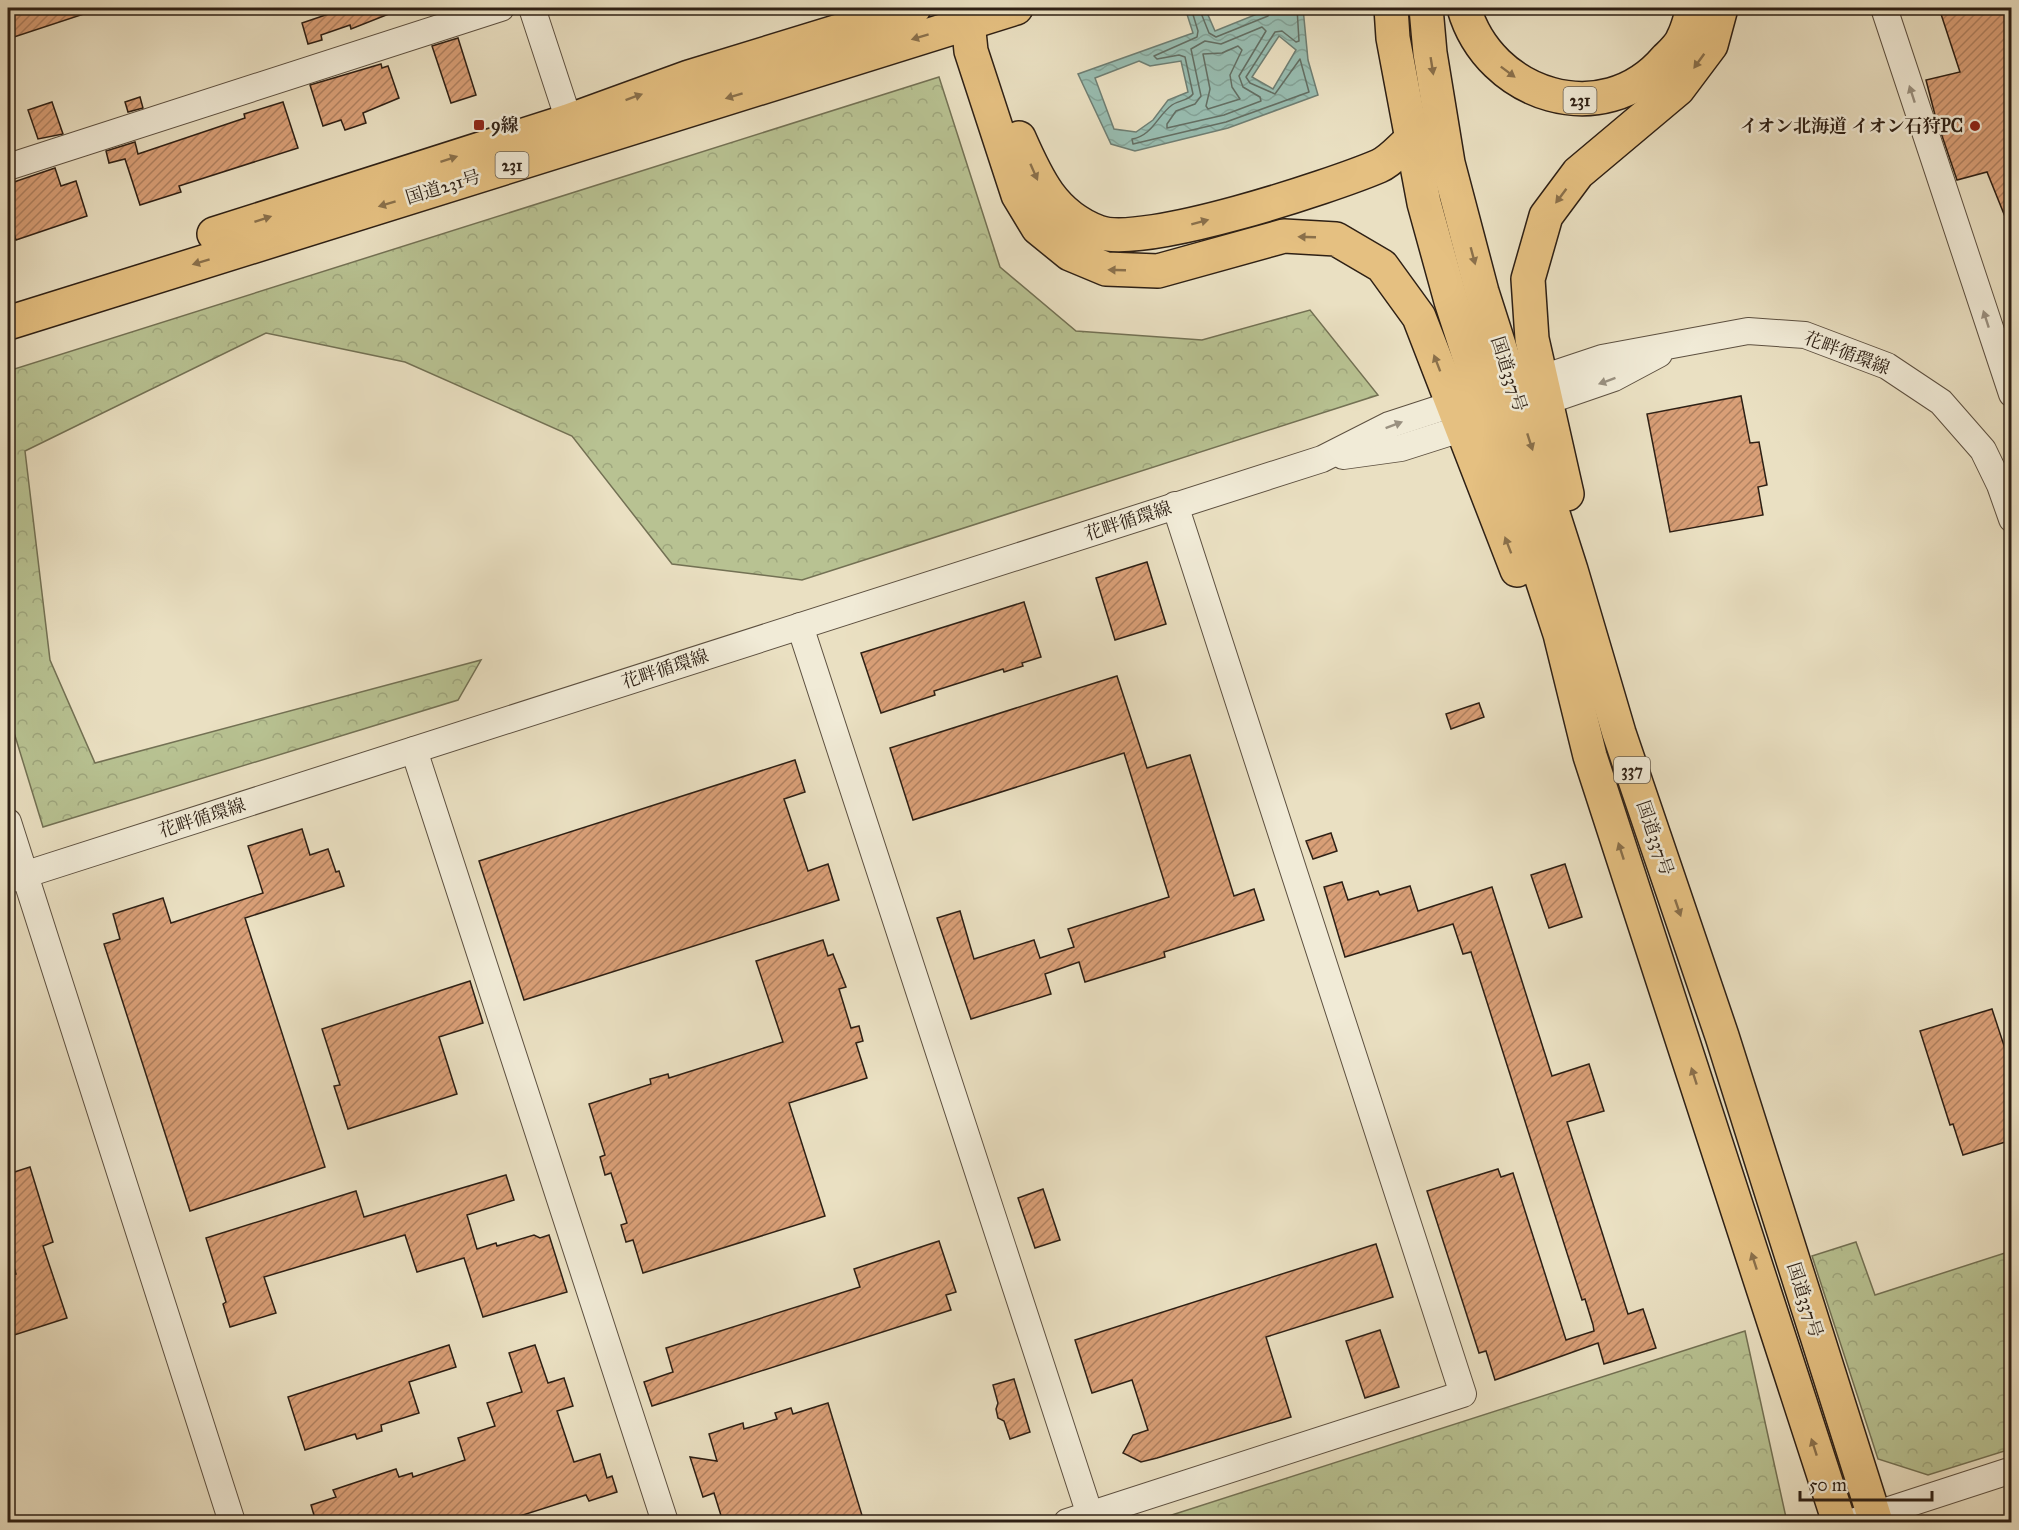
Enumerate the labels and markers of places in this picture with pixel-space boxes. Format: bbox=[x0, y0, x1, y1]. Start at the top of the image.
place label: 9線 bbox=[491, 114, 519, 137]
place label: イオン北海道 イオン石狩PC bbox=[1740, 115, 1963, 137]
marker: 9線 bbox=[472, 118, 486, 132]
marker: イオン北海道 イオン石狩PC bbox=[1968, 119, 1982, 133]

